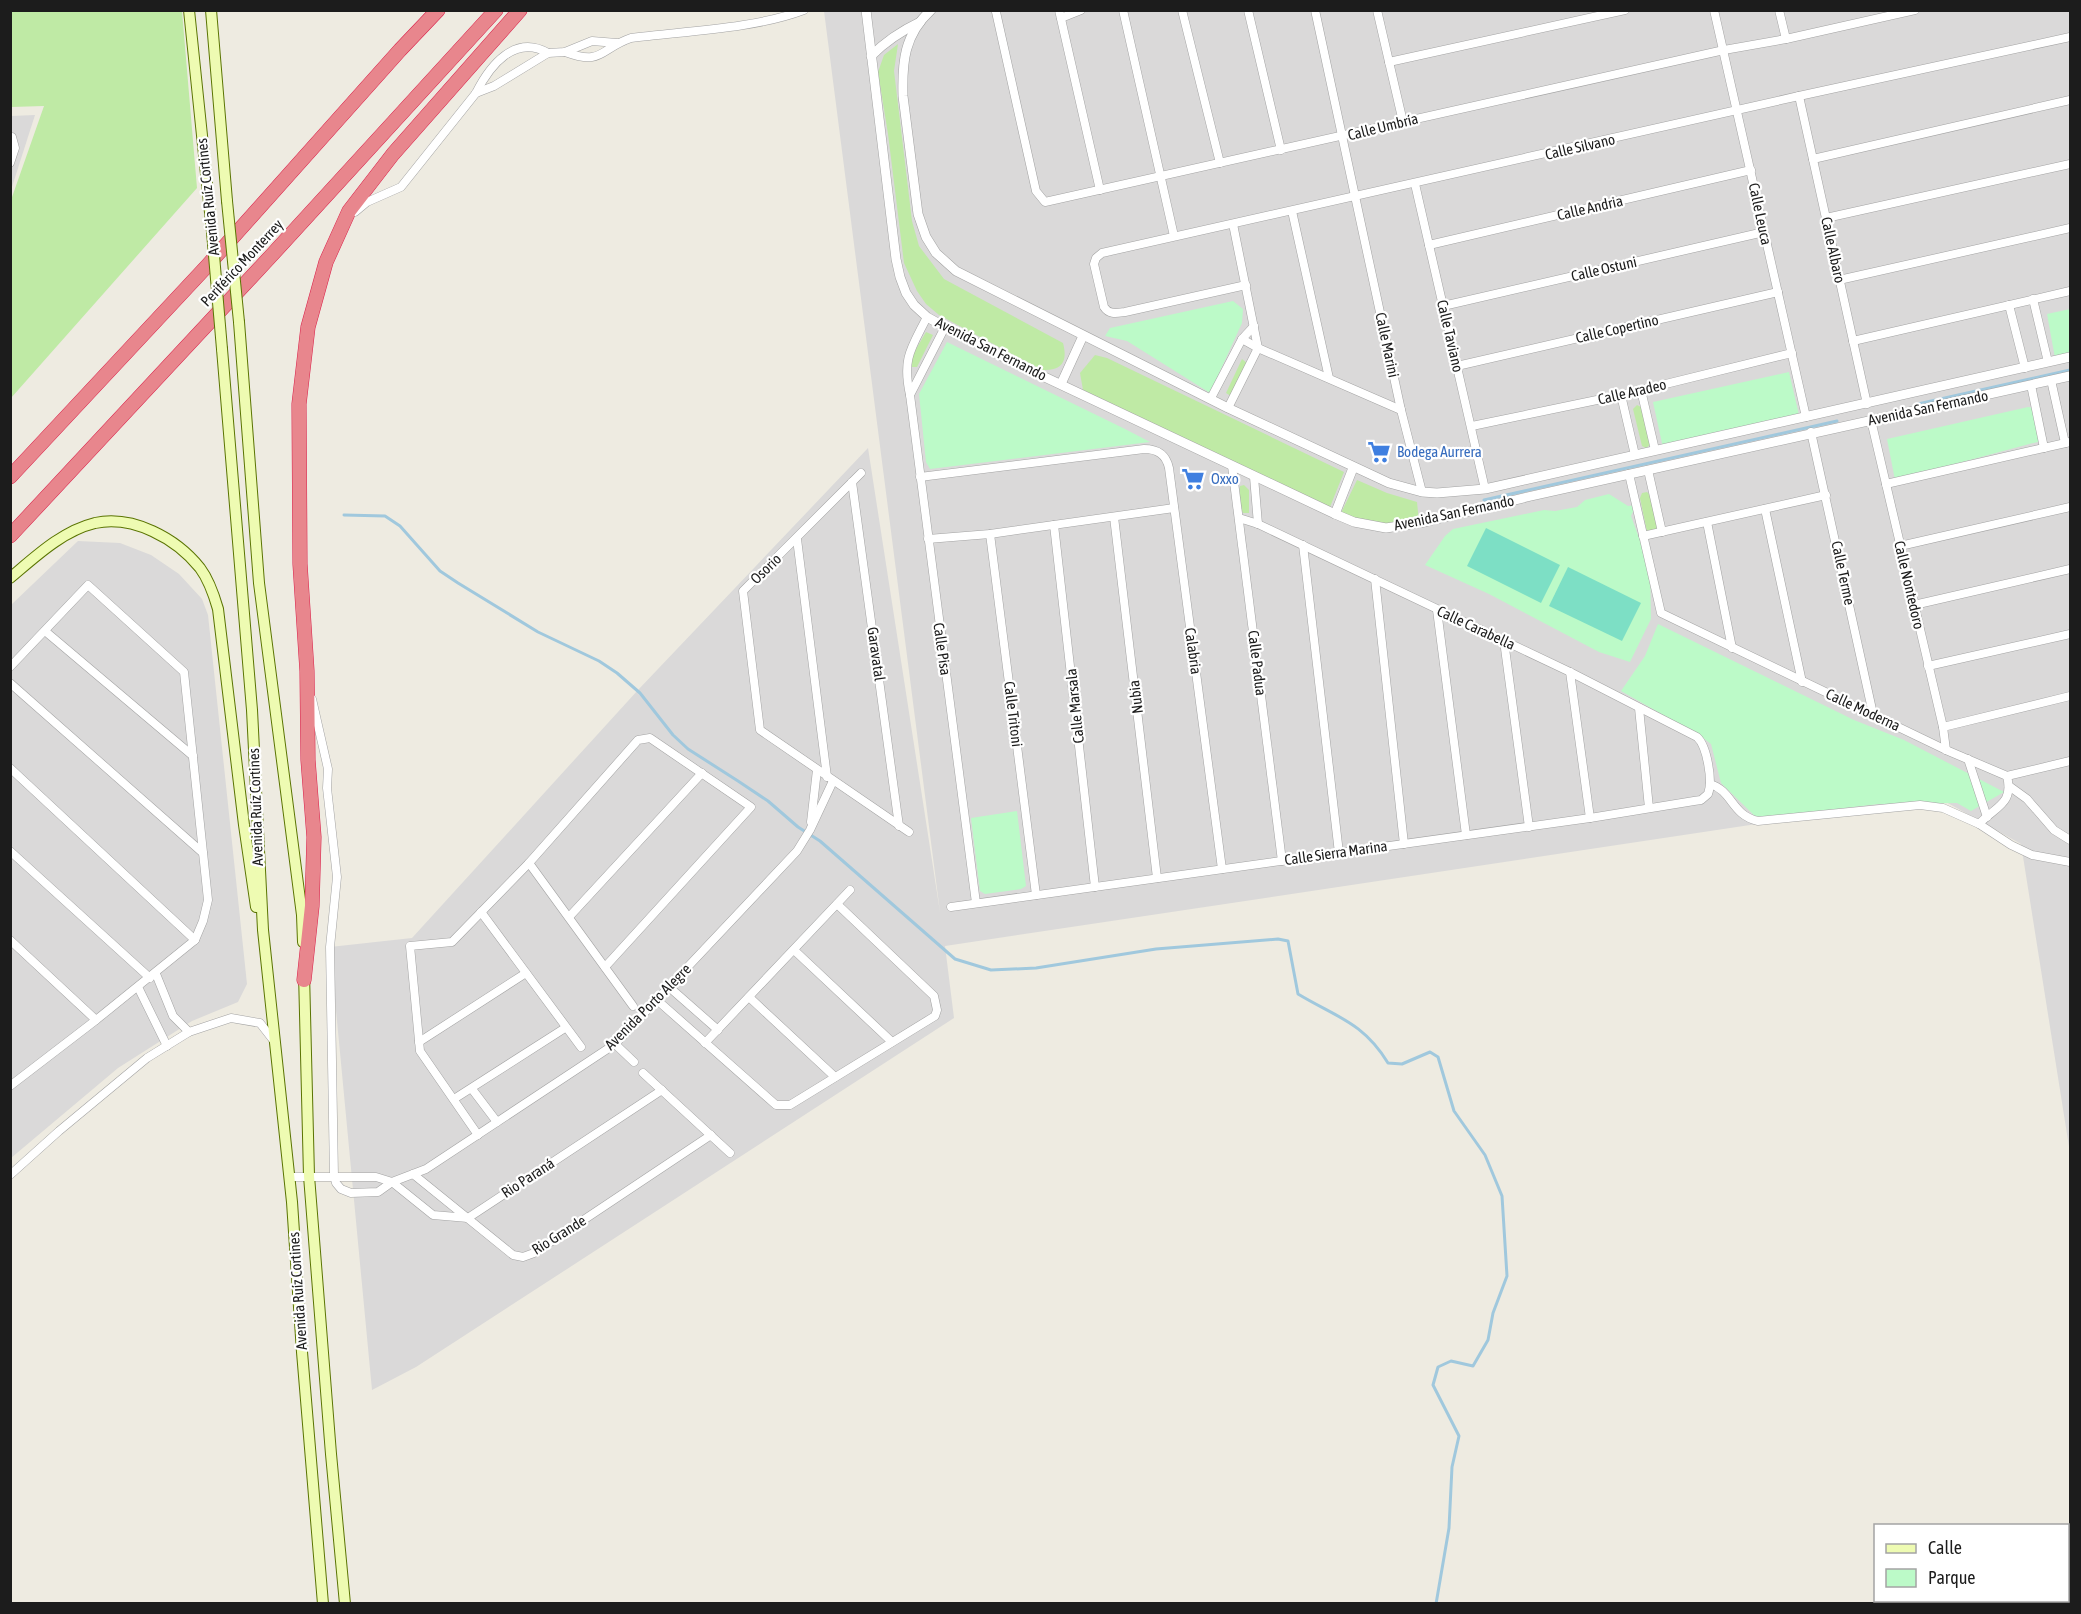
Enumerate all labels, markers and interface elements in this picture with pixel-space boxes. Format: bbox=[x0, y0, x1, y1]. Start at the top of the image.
street label: Calle Umbría bbox=[1346, 110, 1420, 143]
street label: Calle Silvano bbox=[1543, 130, 1617, 163]
street label: Avenida Ruíz Cortines bbox=[193, 138, 222, 257]
street label: Calle Leuca bbox=[1746, 181, 1775, 246]
street label: Calle Andria bbox=[1555, 192, 1624, 223]
street label: Calle Albaro bbox=[1818, 215, 1849, 285]
street label: Periférico Monterrey bbox=[197, 216, 286, 310]
street label: Calle Ostuni bbox=[1569, 253, 1638, 284]
street label: Calle Taviano bbox=[1434, 298, 1467, 374]
street label: Calle Marini bbox=[1372, 311, 1403, 379]
street label: Calle Copertino bbox=[1574, 311, 1660, 346]
street label: Avenida San Fernando bbox=[933, 313, 1050, 384]
street label: Calle Aradeo bbox=[1596, 375, 1668, 408]
street label: Avenida San Fernando bbox=[1866, 386, 1989, 429]
supermarket icon: Bodega Aurrera bbox=[1366, 439, 1392, 465]
place label: Bodega Aurrera bbox=[1397, 443, 1482, 460]
supermarket icon: Oxxo bbox=[1180, 466, 1206, 492]
place label: Oxxo bbox=[1211, 470, 1239, 487]
street label: Avenida San Fernando bbox=[1392, 491, 1515, 534]
street label: Calle Terme bbox=[1828, 539, 1859, 607]
street label: Calle Nontedoro bbox=[1891, 539, 1928, 631]
street label: Osorio bbox=[747, 550, 785, 587]
street label: Calle Carabella bbox=[1435, 602, 1518, 653]
street label: Calle Pisa bbox=[930, 621, 955, 676]
street label: Garavatal bbox=[864, 626, 889, 682]
street label: Calabria bbox=[1182, 627, 1205, 675]
street label: Calle Padua bbox=[1245, 629, 1270, 697]
street label: Calle Marsala bbox=[1062, 668, 1087, 744]
street label: Nubia bbox=[1125, 679, 1146, 715]
street label: Calle Tritoni bbox=[1001, 680, 1026, 748]
street label: Calle Moderna bbox=[1823, 685, 1903, 734]
street label: Avenida Ruíz Cortines bbox=[245, 748, 266, 866]
street label: Calle Sierra Marina bbox=[1283, 837, 1388, 868]
street label: Avenida Porto Alegre bbox=[601, 960, 694, 1053]
street label: Rio Paraná bbox=[498, 1154, 557, 1201]
street label: Rio Grande bbox=[529, 1211, 589, 1258]
street label: Avenida Ruíz Cortines bbox=[285, 1232, 310, 1350]
legend bbox=[1874, 1524, 2069, 1602]
text: Calle bbox=[1928, 1537, 1962, 1558]
text: Parque bbox=[1928, 1567, 1976, 1588]

